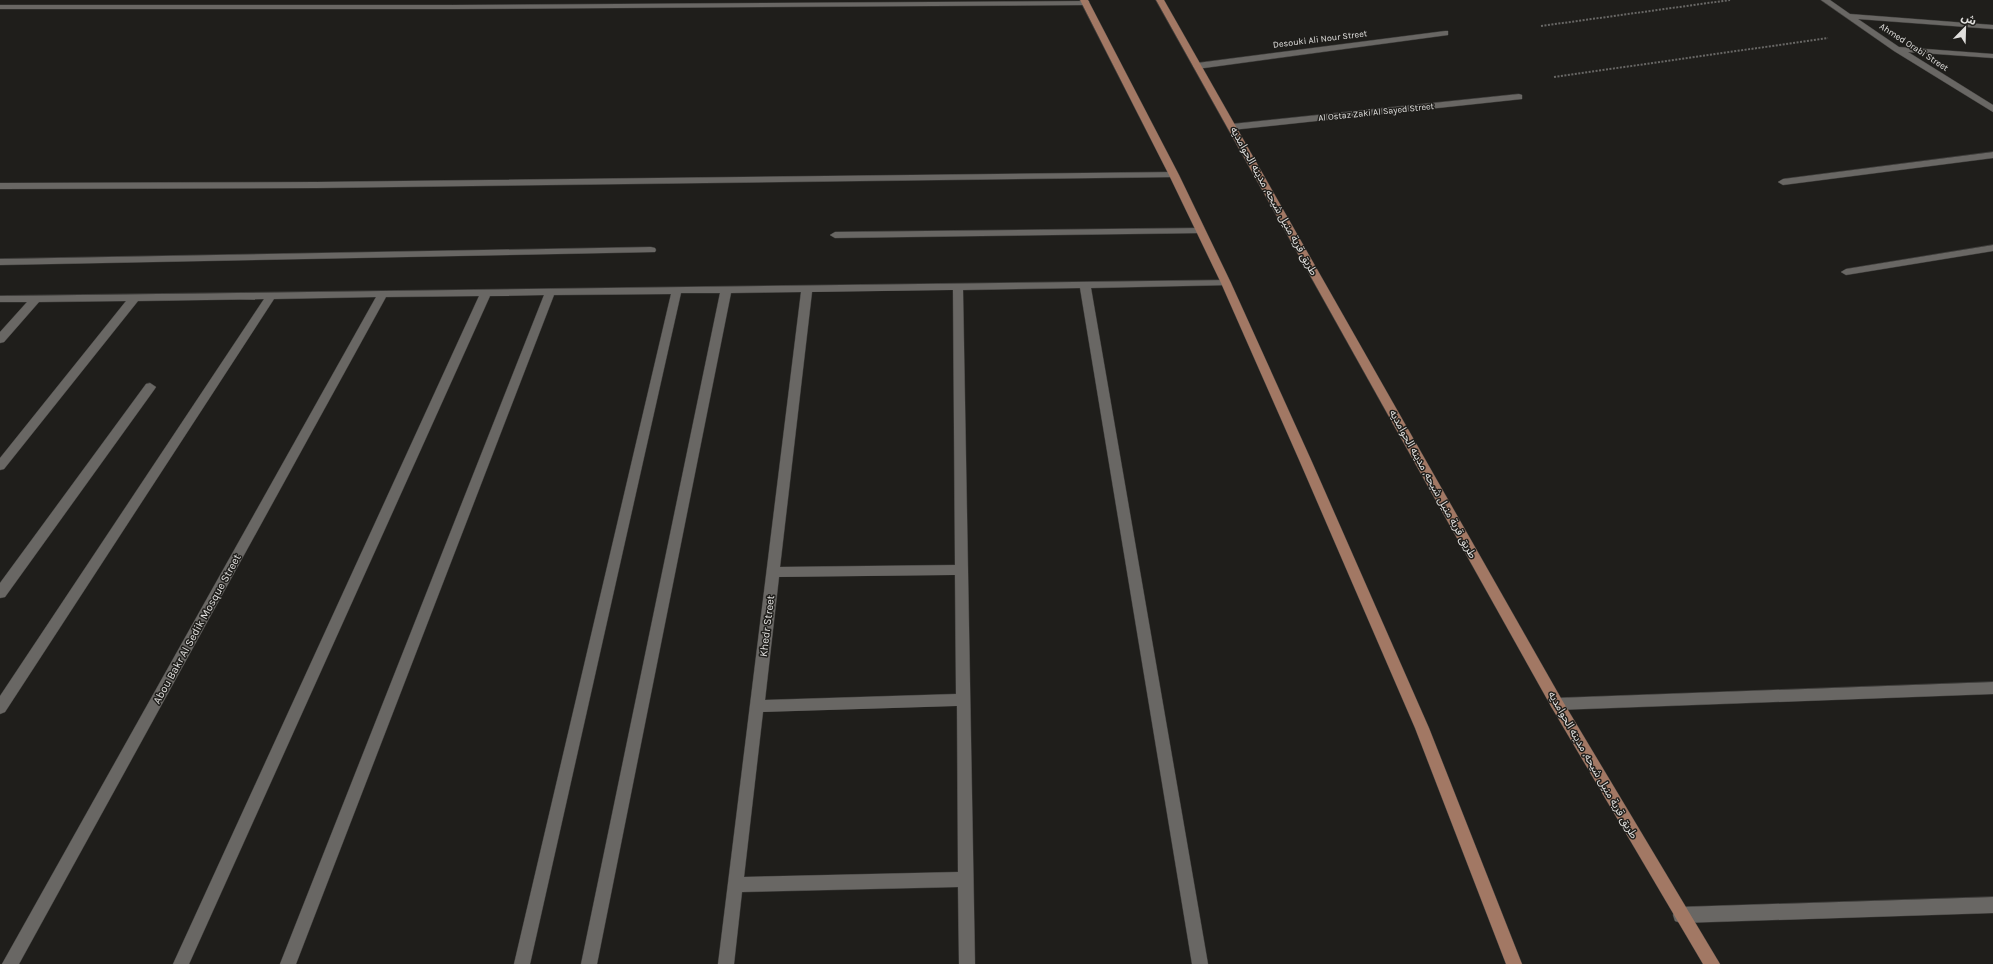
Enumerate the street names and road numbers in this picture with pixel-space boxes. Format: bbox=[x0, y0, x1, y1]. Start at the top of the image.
street label: Ahmed Orabi Street bbox=[1878, 21, 1951, 73]
street label: Desouki Ali Nour Street bbox=[1272, 28, 1368, 50]
street label: Al Ostaz Zaki Al Sayed Street bbox=[1318, 101, 1435, 123]
street label: طريق قرية منيل شيحه, مدينه الحوامديه bbox=[1228, 124, 1320, 278]
street label: طريق قرية منيل شيحه, مدينه الحوامديه bbox=[1387, 407, 1479, 561]
street label: Abou Bakr Al Sedik Mosque Street bbox=[150, 552, 244, 706]
street label: Khedr Street bbox=[757, 594, 777, 658]
street label: طريق قرية منيل شيحه, مدينه الحوامديه bbox=[1545, 689, 1641, 841]

